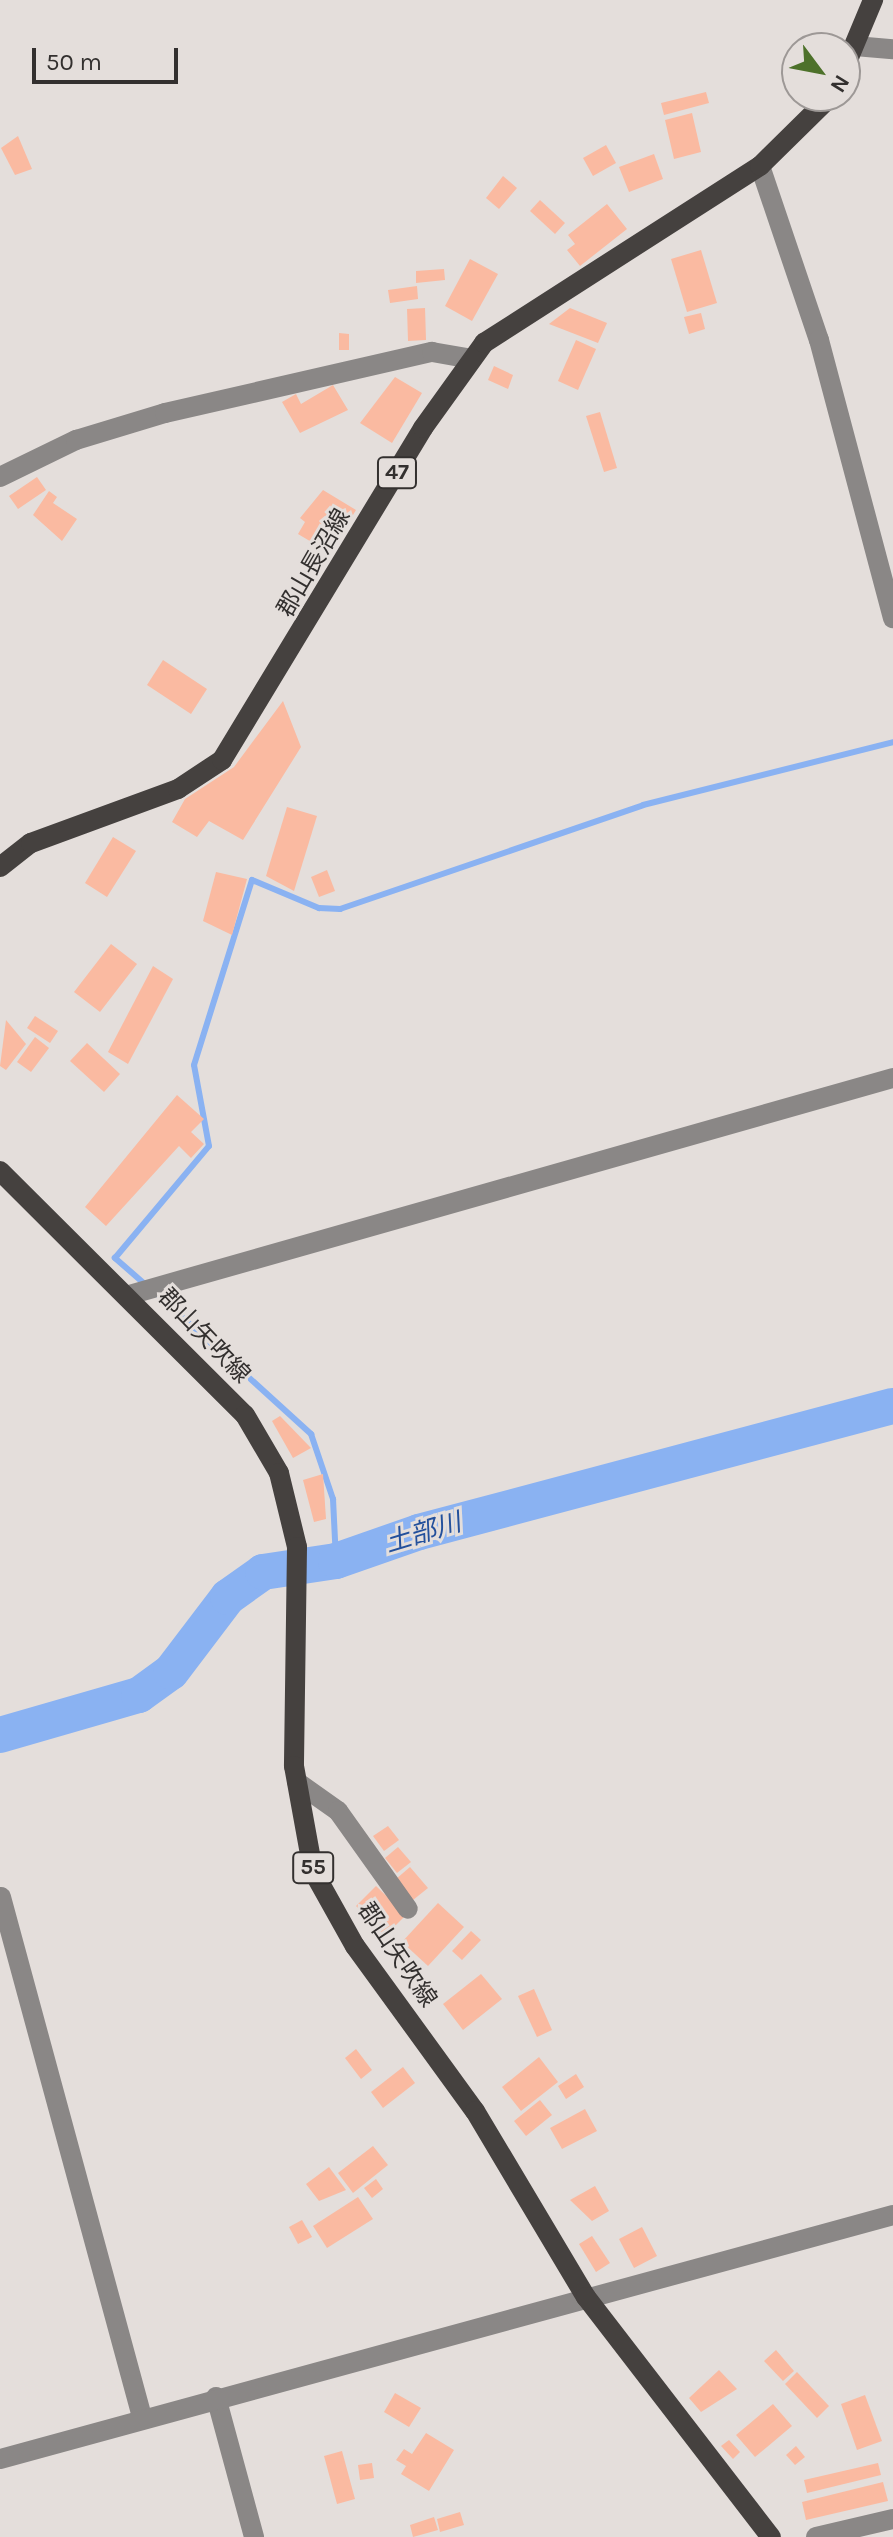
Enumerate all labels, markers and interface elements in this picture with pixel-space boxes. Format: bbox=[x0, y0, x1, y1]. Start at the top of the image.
scale bar bbox=[36, 32, 182, 82]
north arrow bbox=[781, 32, 861, 112]
text: 50 m bbox=[46, 48, 102, 76]
text: N bbox=[824, 70, 855, 97]
road number: 47 bbox=[375, 455, 419, 491]
street label: 郡山長沼線 bbox=[272, 504, 356, 622]
street label: 郡山矢吹線 bbox=[152, 1283, 256, 1389]
water label: 土部川 bbox=[381, 1507, 465, 1559]
road number: 55 bbox=[291, 1850, 335, 1886]
street label: 郡山矢吹線 bbox=[352, 1897, 442, 2013]

